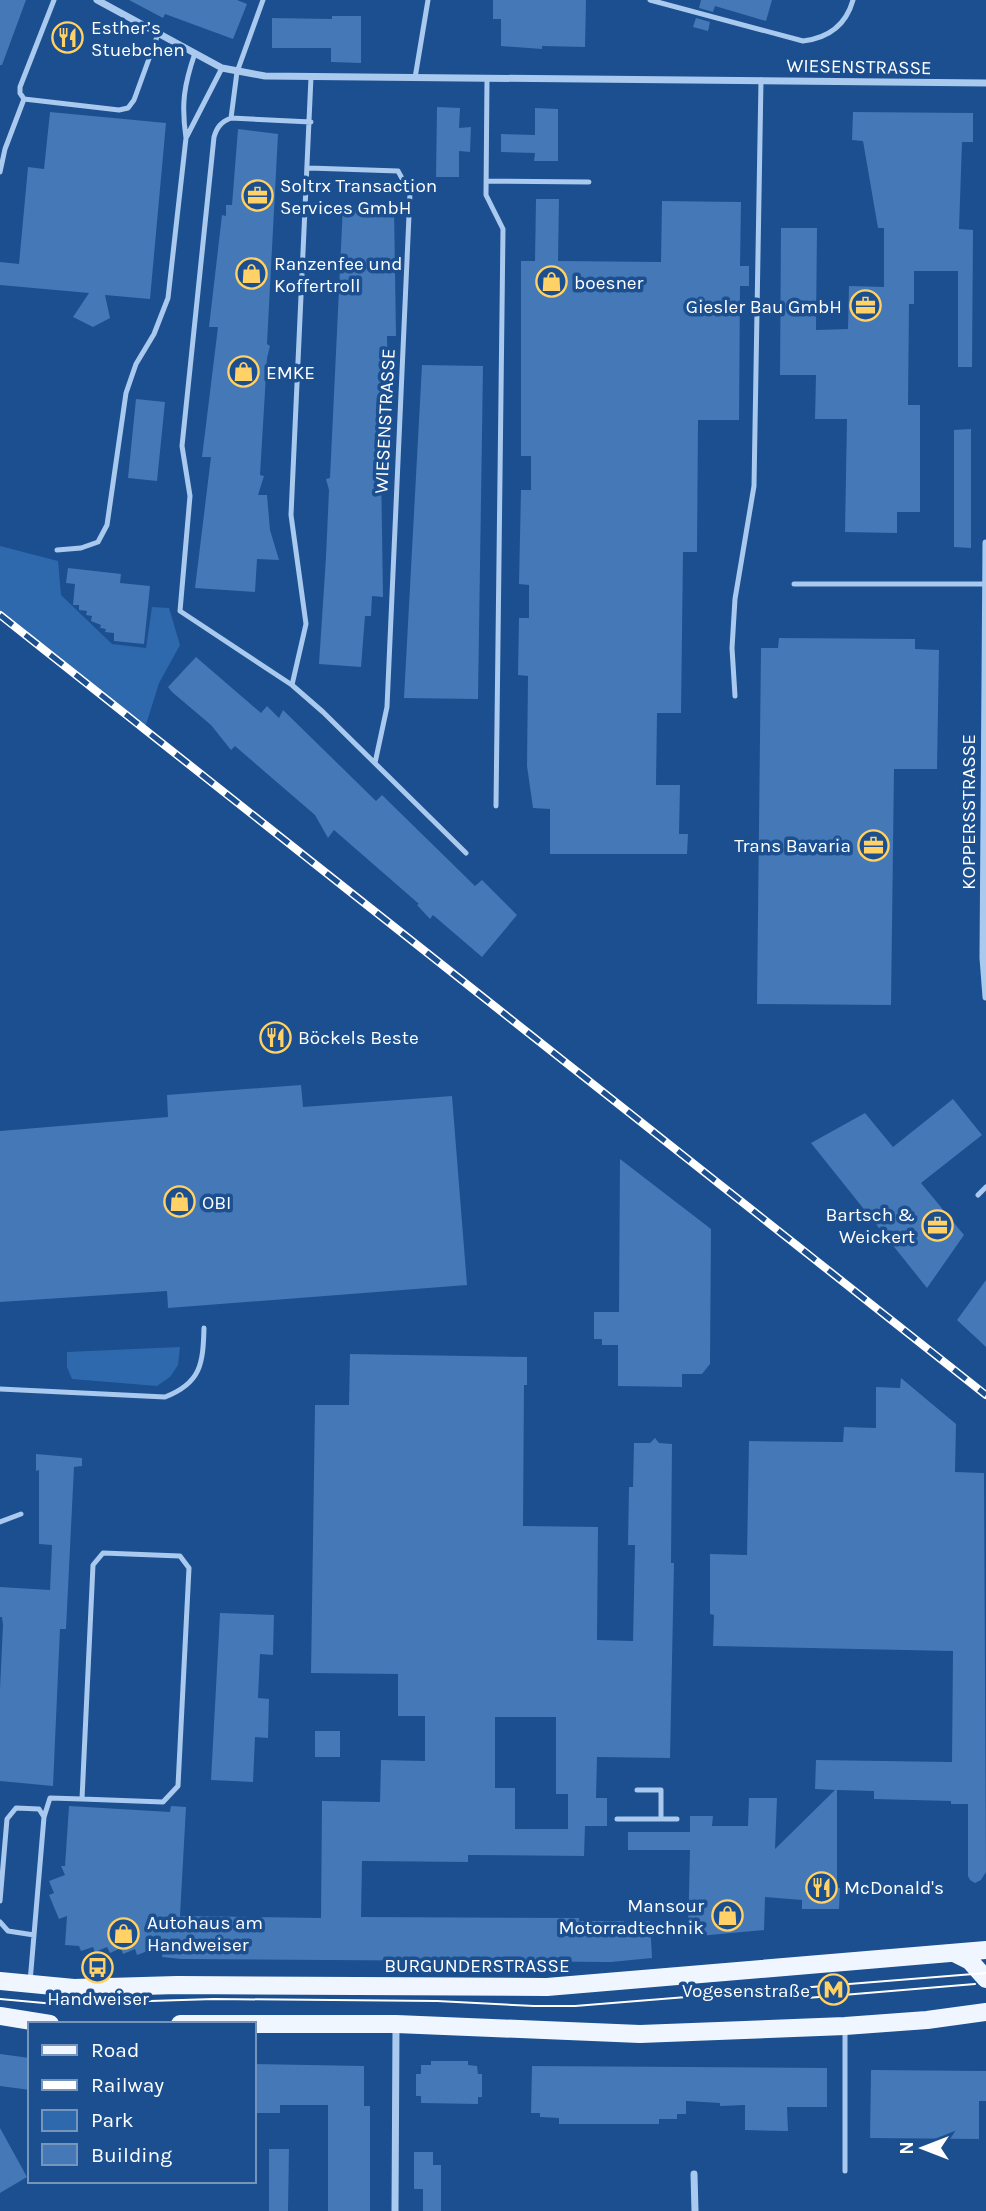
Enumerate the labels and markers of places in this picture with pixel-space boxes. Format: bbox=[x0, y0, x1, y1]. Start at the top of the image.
place label: Esther’s Stuebchen bbox=[91, 17, 185, 61]
restaurant icon: Esther’s Stuebchen bbox=[51, 21, 85, 55]
place label: Soltrx Transaction Services GmbH bbox=[280, 175, 437, 219]
office icon: Soltrx Transaction Services GmbH bbox=[240, 179, 274, 213]
place label: Ranzenfee und Koffertroll bbox=[274, 253, 403, 297]
shop icon: Ranzenfee und Koffertroll bbox=[234, 257, 268, 291]
shop icon: boesner bbox=[534, 265, 568, 299]
place label: boesner bbox=[574, 272, 644, 294]
office icon: Giesler Bau GmbH bbox=[848, 289, 882, 323]
place label: Giesler Bau GmbH bbox=[686, 296, 842, 318]
shop icon: EMKE bbox=[226, 355, 260, 389]
place label: EMKE bbox=[266, 362, 315, 384]
office icon: Trans Bavaria bbox=[857, 828, 891, 862]
place label: Trans Bavaria bbox=[734, 835, 851, 857]
restaurant icon: Böckels Beste bbox=[258, 1020, 292, 1054]
place label: Böckels Beste bbox=[298, 1027, 419, 1049]
shop icon: OBI bbox=[162, 1185, 196, 1219]
place label: OBI bbox=[202, 1192, 231, 1214]
place label: Bartsch & Weickert bbox=[826, 1204, 915, 1248]
office icon: Bartsch & Weickert bbox=[921, 1208, 955, 1242]
restaurant icon: McDonald's bbox=[804, 1870, 838, 1904]
place label: McDonald's bbox=[844, 1877, 944, 1899]
place label: Mansour Motorradtechnik bbox=[559, 1895, 704, 1939]
shop icon: Mansour Motorradtechnik bbox=[710, 1899, 744, 1933]
place label: Autohaus am Handweiser bbox=[147, 1912, 263, 1956]
shop icon: Autohaus am Handweiser bbox=[107, 1916, 141, 1950]
bus stop icon: Handweiser bbox=[81, 1950, 115, 1984]
metro station icon: Vogesenstraße bbox=[816, 1973, 850, 2007]
place label: Vogesenstraße bbox=[682, 1980, 810, 2002]
place label: Handweiser bbox=[47, 1988, 149, 2010]

